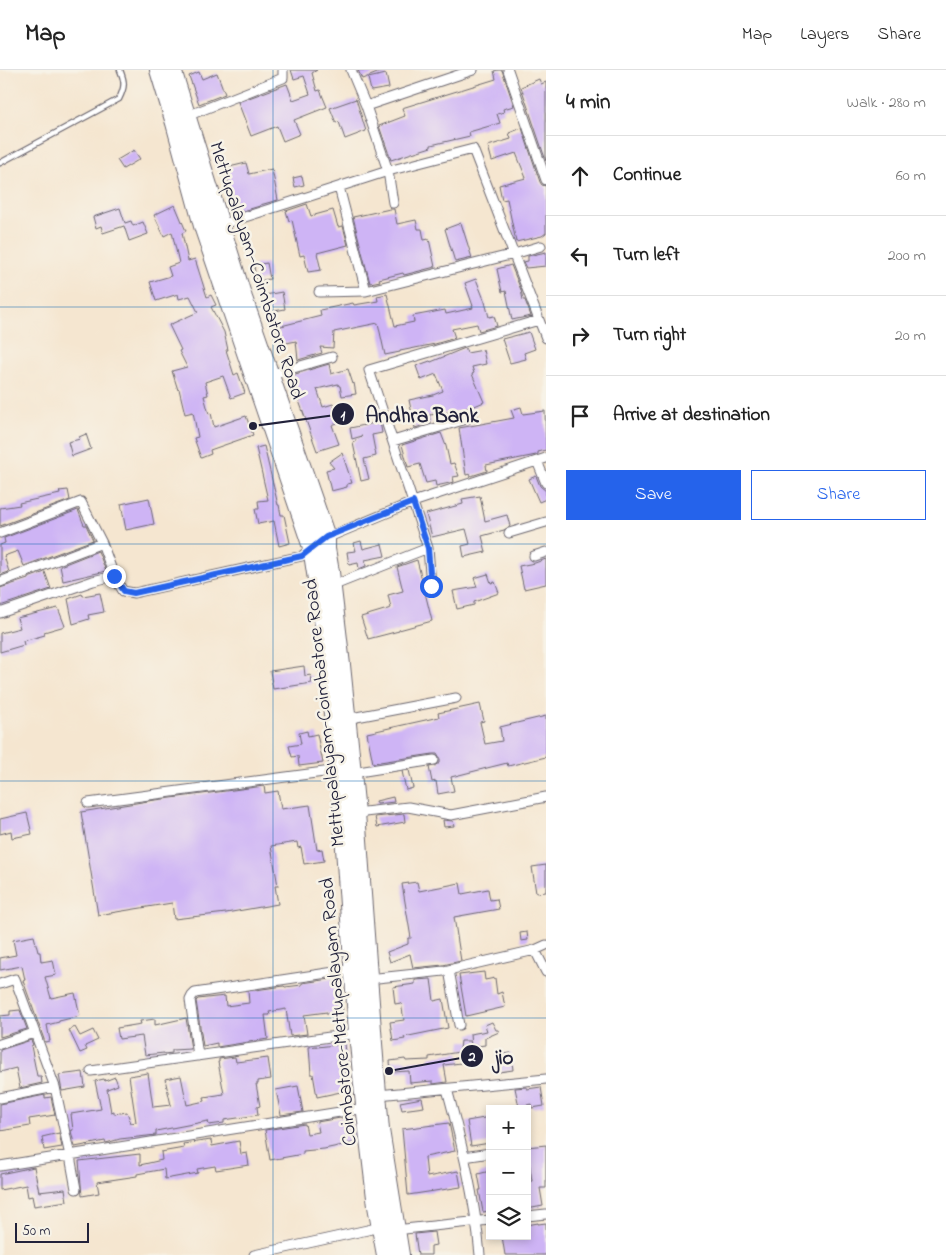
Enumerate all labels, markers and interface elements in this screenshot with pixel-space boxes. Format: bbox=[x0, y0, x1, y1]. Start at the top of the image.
text: Map bbox=[25, 17, 66, 52]
text: Map bbox=[742, 22, 772, 48]
text: Layers bbox=[800, 22, 850, 48]
text: Share bbox=[878, 22, 921, 48]
text: 4 min bbox=[566, 88, 610, 118]
text: Walk · 280 m bbox=[847, 91, 926, 115]
street label: Mettupalayam-Coimbatore Road bbox=[200, 138, 311, 403]
icon: ahead bbox=[566, 162, 594, 190]
text: Continue bbox=[613, 162, 681, 189]
text: 60 m bbox=[896, 164, 926, 188]
icon: left bbox=[566, 242, 594, 270]
text: Turn left bbox=[613, 242, 680, 269]
text: 200 m bbox=[888, 244, 926, 268]
icon: right bbox=[566, 322, 594, 350]
text: Turn right bbox=[613, 322, 686, 349]
text: 20 m bbox=[895, 324, 926, 348]
callout: Andhra Bank bbox=[331, 396, 489, 432]
text: Andhra Bank bbox=[365, 402, 479, 432]
icon: arrive bbox=[566, 402, 594, 430]
text: Arrive at destination bbox=[613, 402, 770, 429]
text: 1 bbox=[341, 405, 346, 427]
button: Save bbox=[566, 470, 741, 520]
button: Share bbox=[751, 470, 926, 520]
route end bbox=[103, 565, 126, 588]
route start bbox=[420, 575, 443, 598]
street label: Mettupalayam-Coimbatore Road bbox=[297, 577, 354, 848]
street label: Coimbatore-Mettupalayam Road bbox=[313, 876, 366, 1147]
callout: jio bbox=[459, 1038, 523, 1074]
text: jio bbox=[492, 1044, 514, 1074]
text: 2 bbox=[467, 1046, 476, 1068]
map controls bbox=[486, 1105, 531, 1240]
button: + bbox=[486, 1105, 531, 1150]
button: − bbox=[486, 1150, 531, 1195]
button: layers bbox=[486, 1195, 531, 1240]
scale bar bbox=[15, 1220, 89, 1243]
text: 50 m bbox=[22, 1221, 50, 1242]

